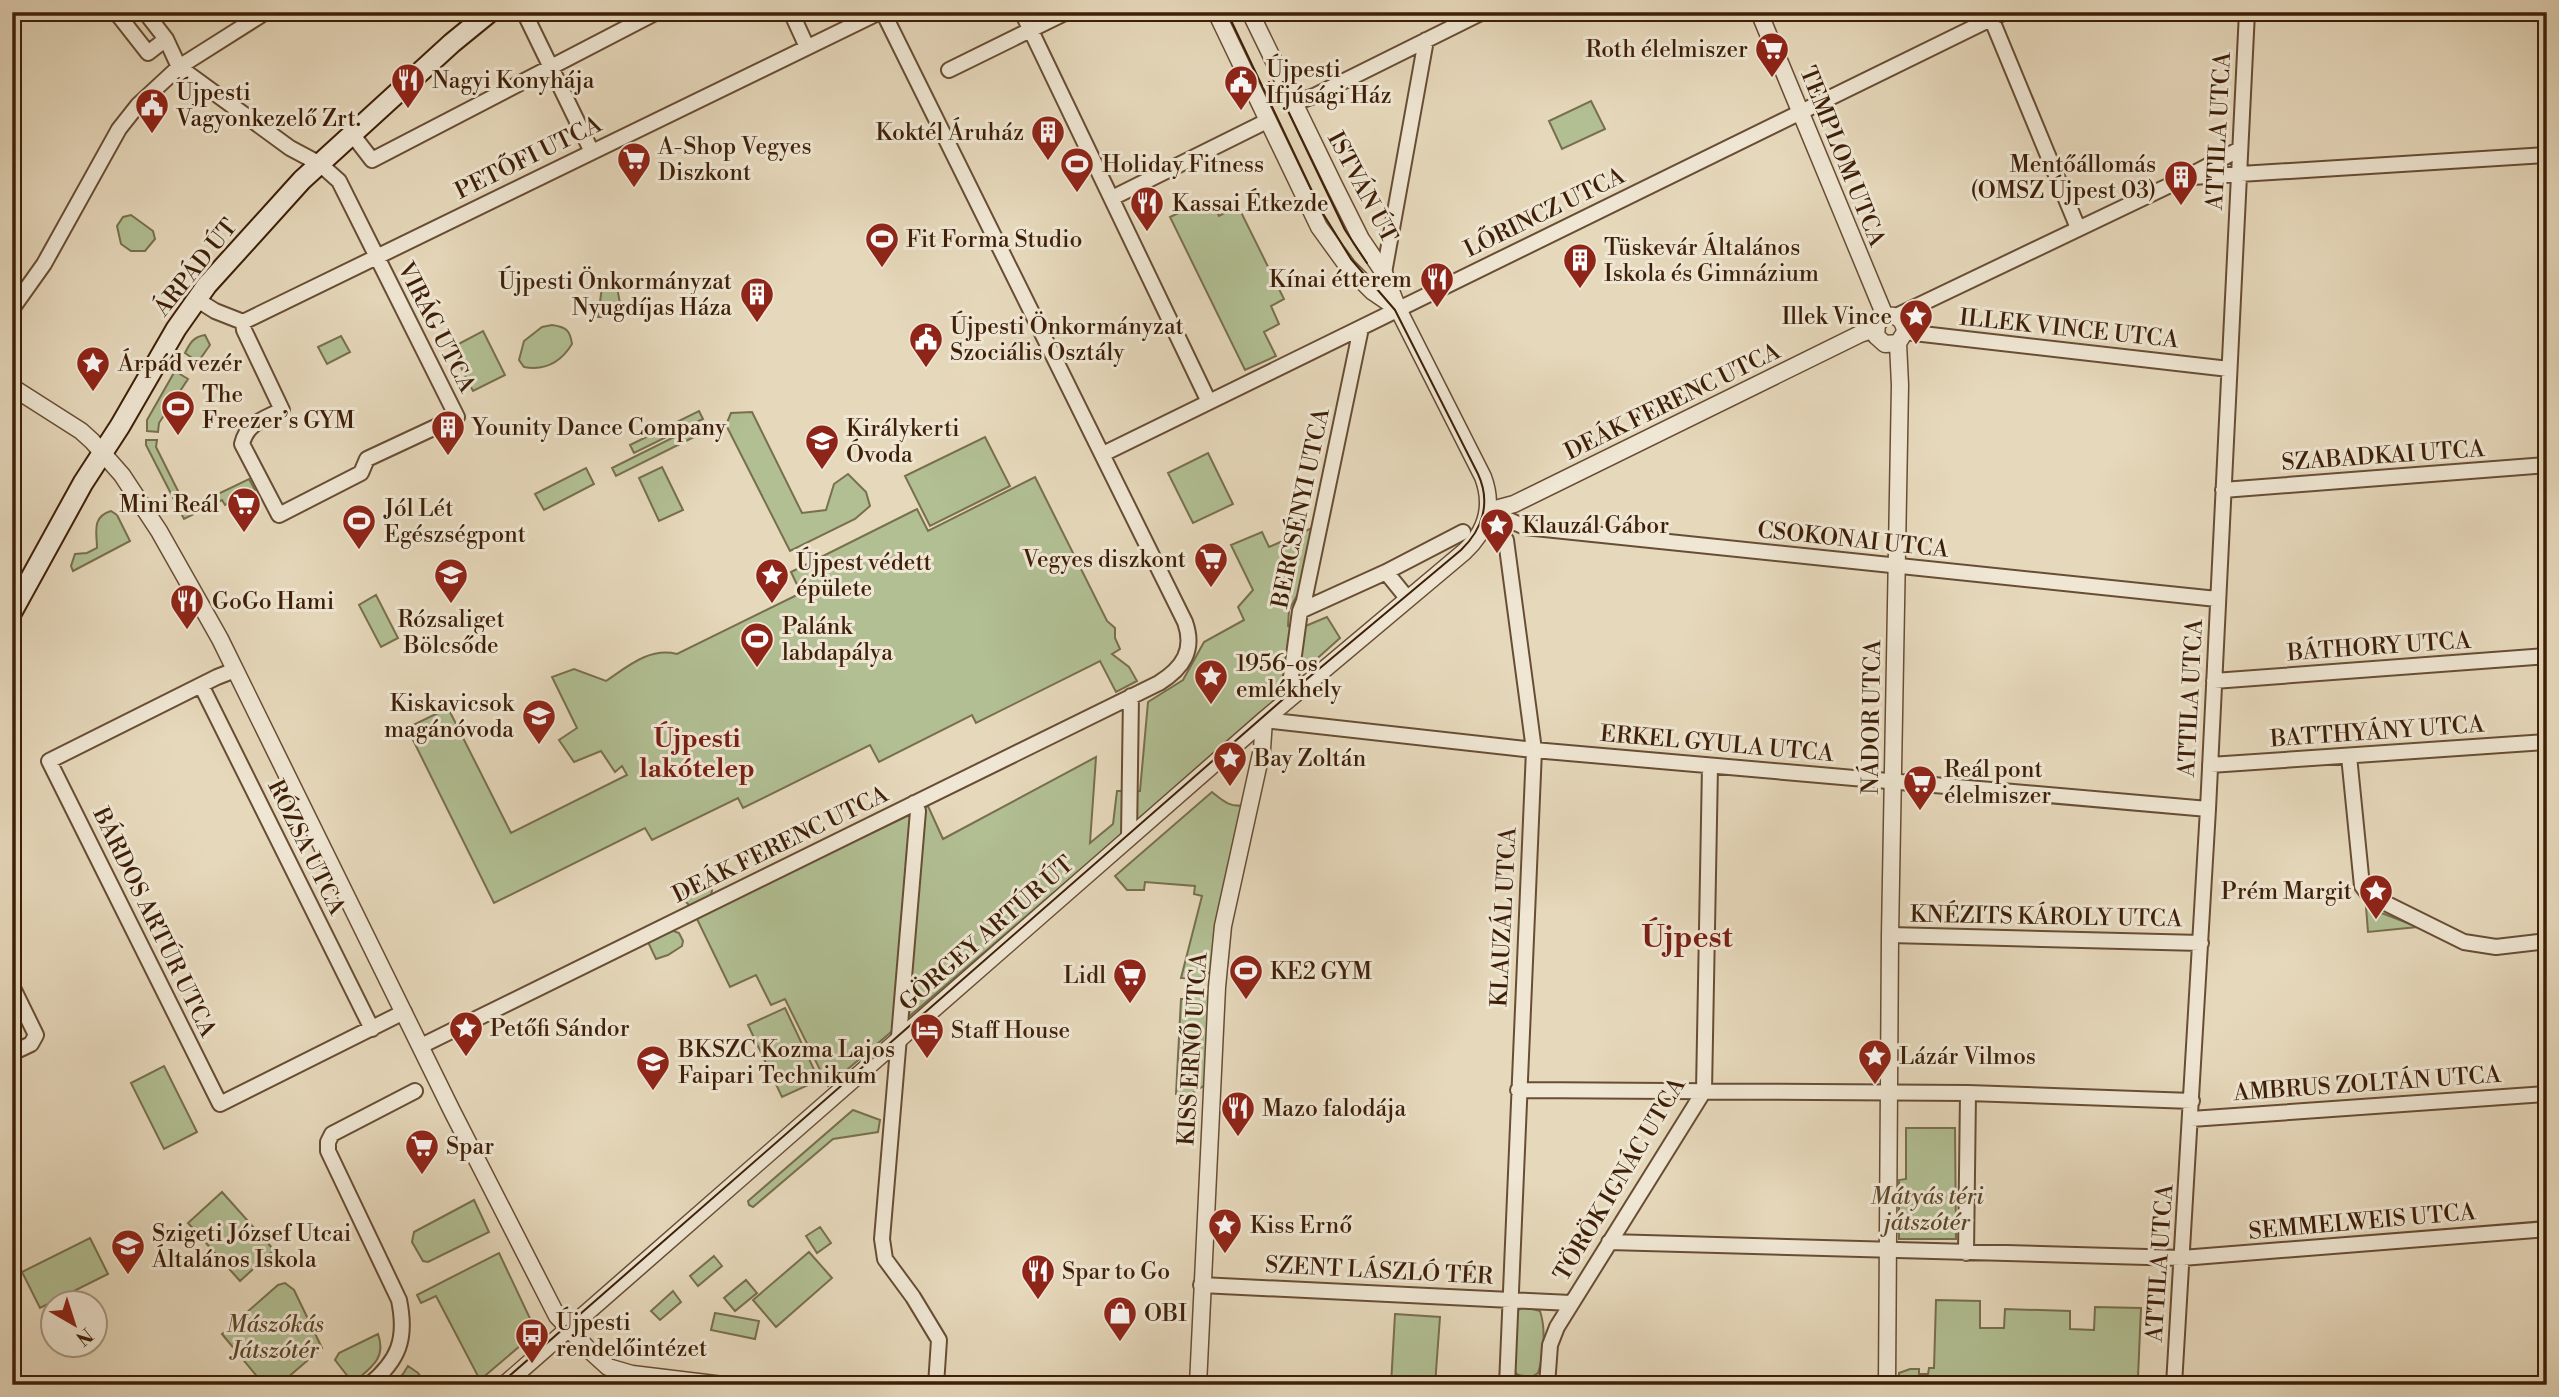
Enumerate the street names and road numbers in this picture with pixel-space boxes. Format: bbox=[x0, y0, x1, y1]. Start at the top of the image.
street label: ATTILA UTCA bbox=[2201, 50, 2237, 212]
street label: TEMPLOM UTCA bbox=[1793, 62, 1891, 252]
street label: PETŐFI UTCA bbox=[449, 107, 607, 205]
street label: ISTVÁN ÚT bbox=[1321, 126, 1406, 248]
street label: LŐRINCZ UTCA bbox=[1458, 159, 1630, 264]
street label: ÁRPÁD ÚT bbox=[145, 212, 243, 323]
street label: VIRÁG UTCA bbox=[391, 256, 483, 398]
street label: ILLEK VINCE UTCA bbox=[1958, 304, 2181, 355]
street label: DEÁK FERENC UTCA bbox=[1559, 335, 1786, 466]
street label: BERCSÉNYI UTCA bbox=[1264, 404, 1336, 612]
street label: SZABADKAI UTCA bbox=[2281, 435, 2487, 477]
street label: CSOKONAI UTCA bbox=[1756, 516, 1951, 564]
street label: ATTILA UTCA bbox=[2173, 617, 2209, 779]
street label: BÁTHORY UTCA bbox=[2285, 625, 2473, 667]
street label: NÁDOR UTCA bbox=[1855, 638, 1887, 795]
street label: BATTHYÁNY UTCA bbox=[2268, 708, 2486, 754]
street label: ERKEL GYULA UTCA bbox=[1599, 720, 1836, 768]
street label: RÓZSA UTCA bbox=[261, 774, 354, 921]
street label: DEÁK FERENC UTCA bbox=[667, 778, 894, 909]
street label: BÁRDOS ARTÚR UTCA bbox=[86, 801, 225, 1043]
street label: KLAUZÁL UTCA bbox=[1483, 825, 1523, 1008]
street label: GÖRGEY ARTÚR ÚT bbox=[892, 848, 1080, 1017]
street label: KNÉZITS KÁROLY UTCA bbox=[1910, 899, 2184, 933]
street label: KISS ERNŐ UTCA bbox=[1169, 950, 1214, 1146]
street label: AMBRUS ZOLTÁN UTCA bbox=[2231, 1059, 2503, 1107]
street label: TÖRÖK IGNÁC UTCA bbox=[1546, 1071, 1692, 1286]
street label: ATTILA UTCA bbox=[2140, 1182, 2180, 1344]
street label: SEMMELWEIS UTCA bbox=[2247, 1198, 2478, 1246]
street label: SZENT LÁSZLÓ TÉR bbox=[1264, 1248, 1495, 1291]

